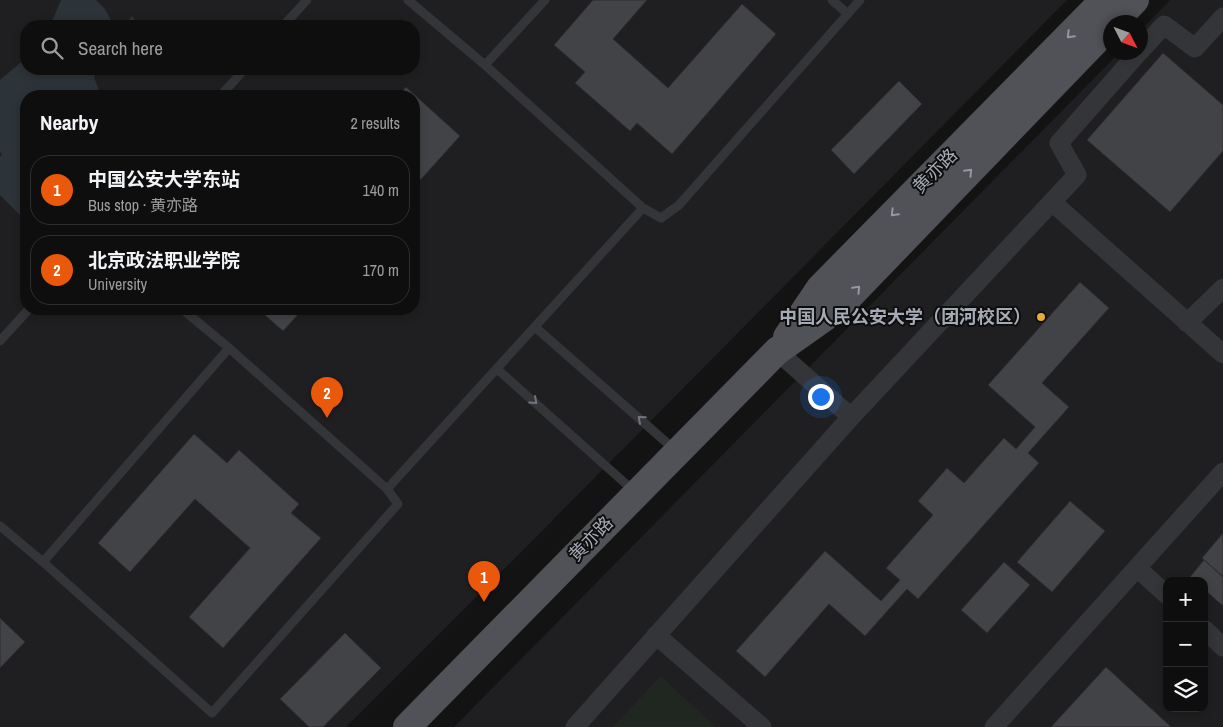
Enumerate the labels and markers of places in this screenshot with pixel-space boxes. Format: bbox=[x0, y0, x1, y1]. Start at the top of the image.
place label: 中国人民公安大学（团河校区） bbox=[779, 304, 1031, 329]
marker: 中国人民公安大学（团河校区） bbox=[1035, 311, 1047, 323]
pin: 2 bbox=[311, 377, 343, 418]
pin: 1 bbox=[468, 561, 500, 602]

